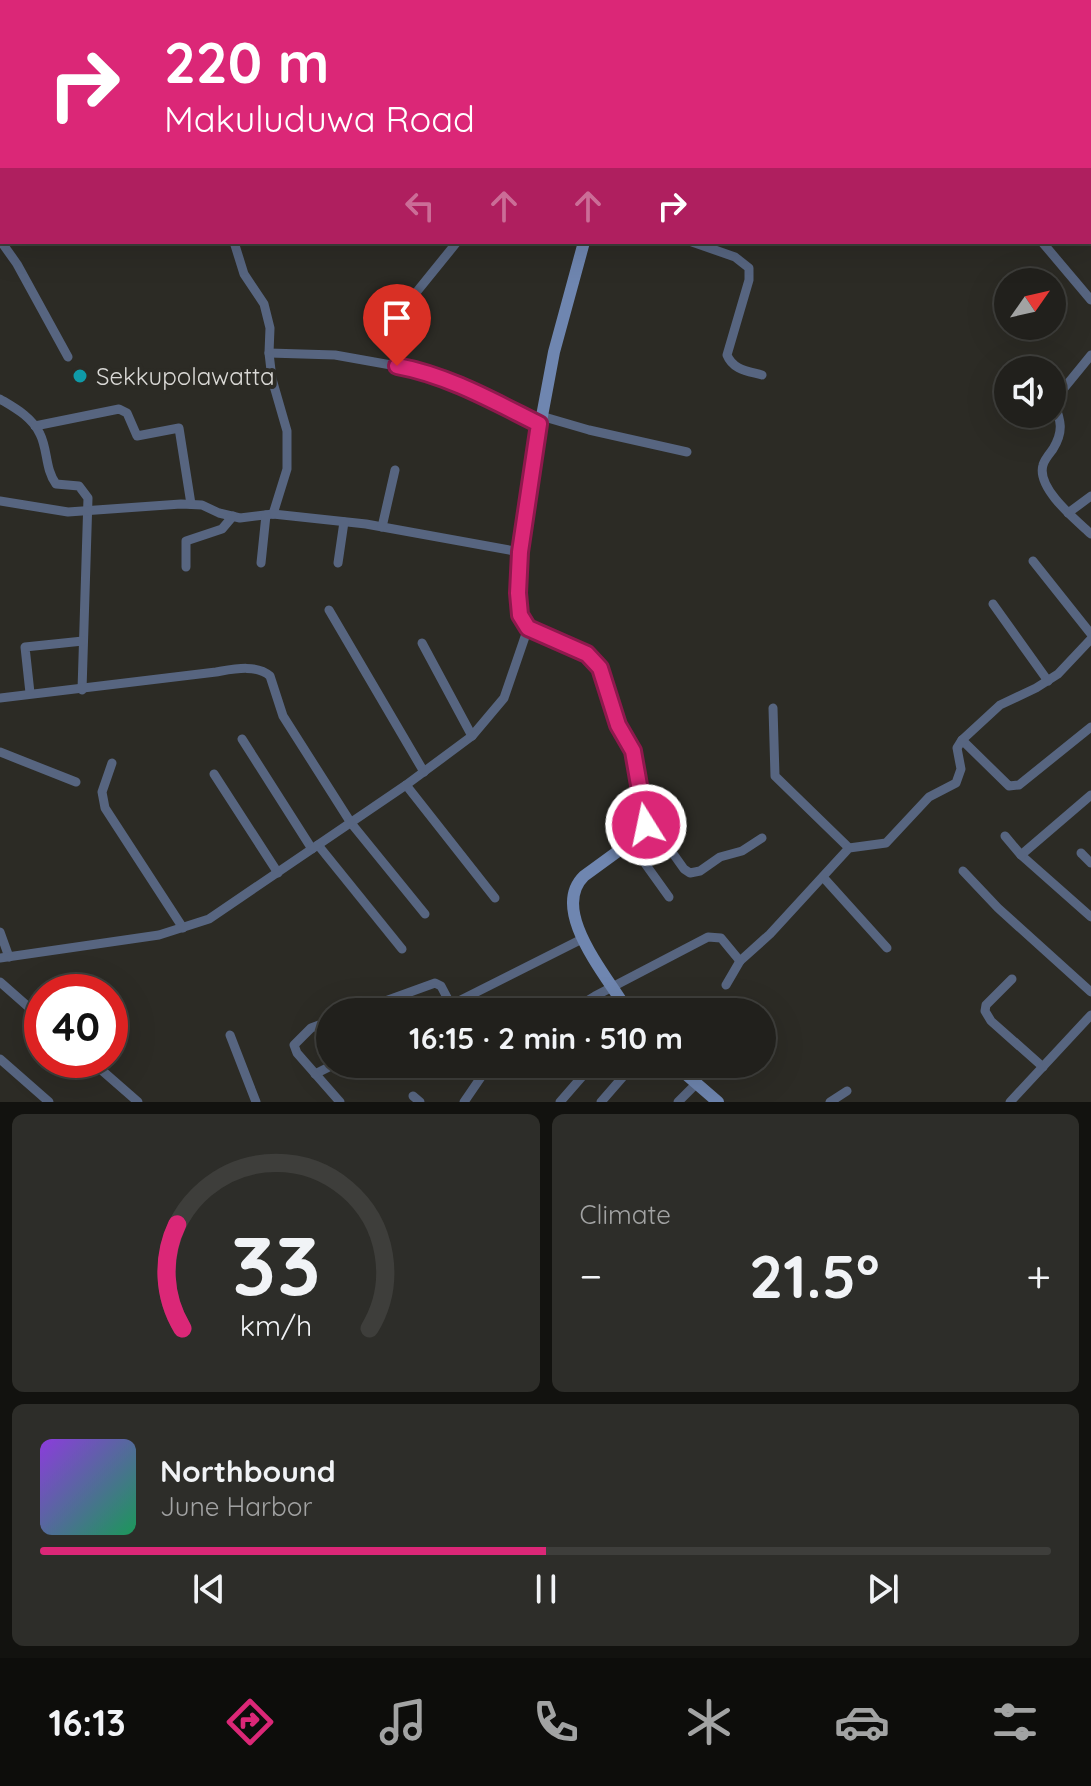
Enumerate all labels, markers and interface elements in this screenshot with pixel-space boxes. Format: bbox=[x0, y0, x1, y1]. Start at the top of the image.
text: 220 m bbox=[164, 27, 329, 97]
icon: right bbox=[32, 32, 136, 136]
text: Makuluduwa Road bbox=[164, 96, 475, 141]
icon: left bbox=[398, 184, 442, 228]
icon: ahead bbox=[482, 184, 526, 228]
icon: ahead bbox=[566, 184, 610, 228]
icon: right bbox=[650, 184, 694, 228]
north arrow bbox=[994, 268, 1066, 340]
map controls bbox=[994, 268, 1066, 428]
pin bbox=[363, 284, 431, 366]
icon: arrive bbox=[375, 296, 419, 340]
button: sound bbox=[994, 356, 1066, 428]
place label: Sekkupolawatta bbox=[96, 361, 275, 391]
marker: Sekkupolawatta bbox=[71, 367, 89, 385]
position arrow bbox=[604, 783, 688, 867]
speed limit sign: 40 bbox=[24, 974, 128, 1078]
text: 16:15 · 2 min · 510 m bbox=[409, 1019, 683, 1057]
text: Climate bbox=[580, 1198, 671, 1231]
text: 33 bbox=[231, 1212, 320, 1316]
text: 21.5° bbox=[749, 1238, 880, 1313]
text: − bbox=[580, 1248, 602, 1303]
text: + bbox=[1026, 1248, 1051, 1303]
text: km/h bbox=[239, 1307, 312, 1343]
text: Northbound bbox=[160, 1452, 336, 1490]
text: June Harbor bbox=[160, 1490, 312, 1523]
icon: previous bbox=[187, 1567, 231, 1611]
icon: pause bbox=[524, 1567, 568, 1611]
icon: next bbox=[861, 1567, 905, 1611]
icon: directions bbox=[222, 1694, 278, 1750]
icon: music bbox=[375, 1694, 431, 1750]
icon: phone bbox=[528, 1694, 584, 1750]
icon: climate bbox=[681, 1694, 737, 1750]
icon: car bbox=[834, 1694, 890, 1750]
icon: filters bbox=[987, 1694, 1043, 1750]
text: 16:13 bbox=[48, 1700, 126, 1745]

